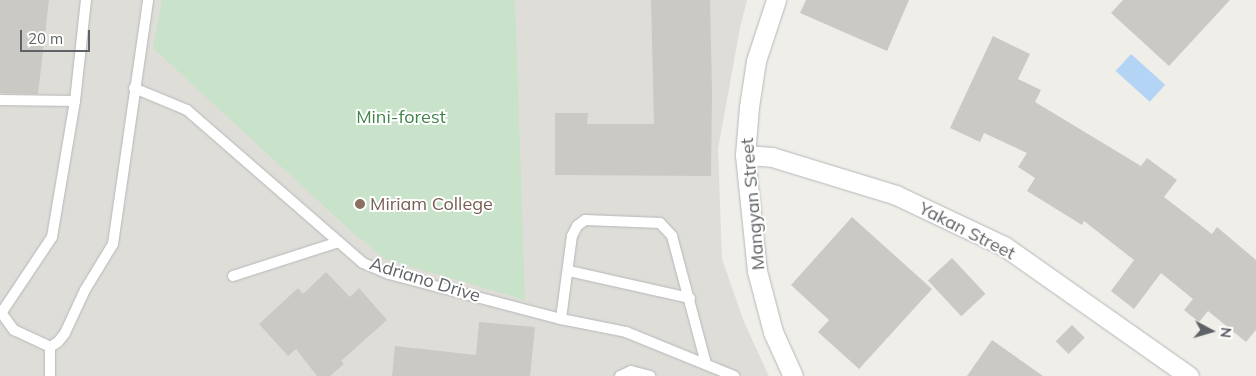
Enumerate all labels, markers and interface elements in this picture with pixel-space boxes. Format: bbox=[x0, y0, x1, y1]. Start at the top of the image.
scale bar bbox=[22, 20, 92, 52]
text: 20 m bbox=[28, 29, 63, 48]
park label: Mini-forest bbox=[356, 106, 446, 128]
street label: Mangyan Street bbox=[736, 137, 770, 271]
place label: Miriam College bbox=[370, 193, 493, 215]
street label: Yakan Street bbox=[915, 197, 1019, 265]
marker: Miriam College bbox=[354, 198, 366, 210]
street label: Adriano Drive bbox=[367, 253, 483, 307]
north arrow bbox=[1186, 306, 1236, 356]
text: N bbox=[1216, 326, 1235, 339]

